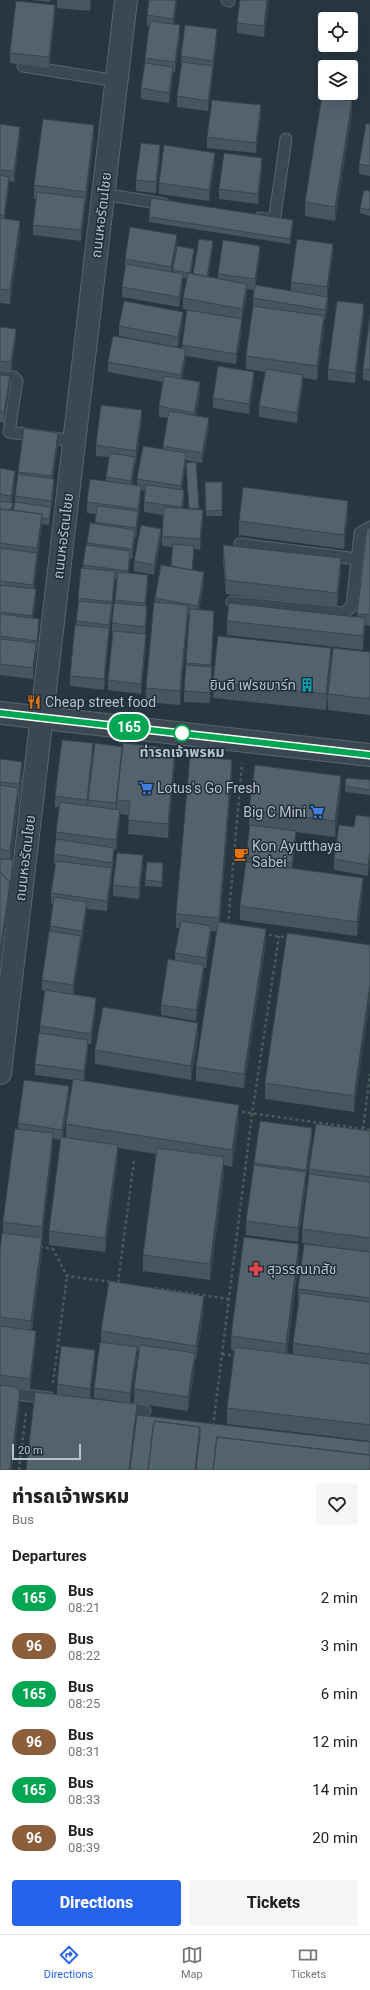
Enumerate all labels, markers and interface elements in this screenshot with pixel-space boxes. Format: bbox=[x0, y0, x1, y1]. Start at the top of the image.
map controls bbox=[318, 12, 358, 100]
button: locate bbox=[318, 12, 358, 52]
button: layers bbox=[318, 60, 358, 100]
street label: ถนนหอรัตนไชย bbox=[88, 171, 114, 259]
street label: ถนนหอรัตนไชย bbox=[50, 492, 76, 580]
place label: ยินดี เฟรชมาร์ท bbox=[209, 677, 296, 693]
building icon: ยินดี เฟรชมาร์ท bbox=[299, 677, 315, 693]
restaurant icon: Cheap street food bbox=[26, 694, 42, 710]
place label: Cheap street food bbox=[45, 694, 156, 710]
line badge: 165 bbox=[106, 714, 152, 740]
text: 165 bbox=[117, 719, 141, 735]
marker: ท่ารถเจ้าพรหม bbox=[173, 724, 191, 742]
place label: ท่ารถเจ้าพรหม bbox=[140, 744, 224, 760]
supermarket icon: Lotus's Go Fresh bbox=[138, 780, 154, 796]
place label: Lotus's Go Fresh bbox=[157, 780, 260, 796]
place label: Big C Mini bbox=[243, 804, 306, 820]
supermarket icon: Big C Mini bbox=[309, 804, 325, 820]
street label: ถนนหอรัตนไชย bbox=[12, 814, 38, 902]
place label: Kon Ayutthaya Sabei bbox=[252, 838, 341, 870]
cafe icon: Kon Ayutthaya Sabei bbox=[233, 846, 249, 862]
pharmacy icon: สุวรรณเภสัช bbox=[248, 1261, 264, 1277]
place label: สุวรรณเภสัช bbox=[267, 1261, 337, 1278]
scale bar bbox=[12, 1442, 81, 1461]
text: 20 m bbox=[18, 1444, 43, 1457]
button: heart bbox=[316, 1483, 358, 1525]
text: ท่ารถเจ้าพรหม bbox=[12, 1485, 129, 1508]
text: Bus bbox=[12, 1512, 34, 1527]
text: Departures bbox=[12, 1547, 87, 1565]
text: Bus bbox=[68, 1582, 94, 1600]
text: 2 min bbox=[321, 1589, 358, 1607]
text: 165 bbox=[22, 1590, 46, 1606]
text: 08:21 bbox=[68, 1600, 100, 1615]
text: Bus bbox=[68, 1630, 94, 1648]
text: 3 min bbox=[321, 1637, 358, 1655]
text: 96 bbox=[26, 1638, 42, 1654]
text: 08:22 bbox=[68, 1648, 100, 1663]
text: Bus bbox=[68, 1678, 94, 1696]
text: 6 min bbox=[321, 1685, 358, 1703]
text: 165 bbox=[22, 1686, 46, 1702]
text: 08:25 bbox=[68, 1696, 100, 1711]
text: Bus bbox=[68, 1726, 94, 1744]
text: 12 min bbox=[312, 1733, 358, 1751]
text: 96 bbox=[26, 1734, 42, 1750]
text: 08:31 bbox=[68, 1744, 100, 1759]
text: Bus bbox=[68, 1774, 94, 1792]
text: 14 min bbox=[312, 1781, 358, 1799]
text: 165 bbox=[22, 1782, 46, 1798]
text: 08:33 bbox=[68, 1792, 100, 1807]
text: Bus bbox=[68, 1822, 94, 1840]
text: 20 min bbox=[312, 1829, 358, 1847]
text: 96 bbox=[26, 1830, 42, 1846]
text: 08:39 bbox=[68, 1840, 100, 1855]
button: Directions bbox=[12, 1880, 181, 1926]
button: Tickets bbox=[189, 1880, 358, 1926]
tab: Directions bbox=[44, 1944, 93, 1981]
tab: Map bbox=[181, 1944, 203, 1981]
tab: Tickets bbox=[291, 1944, 326, 1981]

